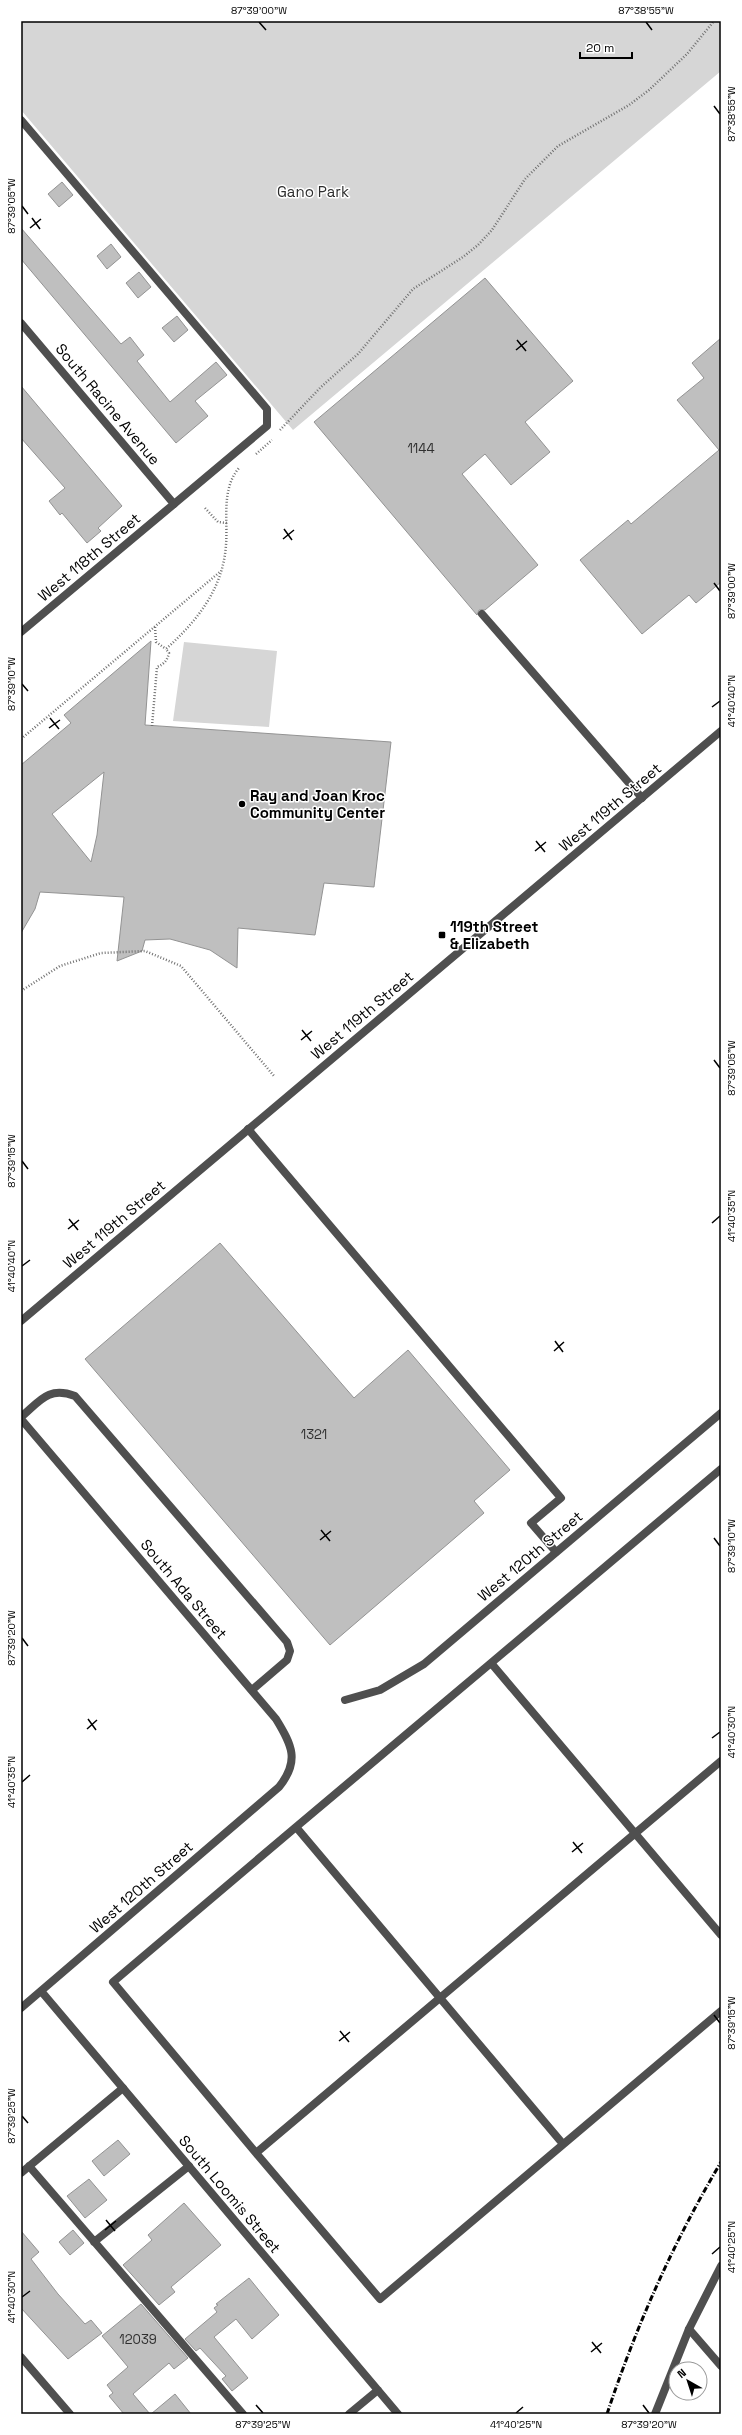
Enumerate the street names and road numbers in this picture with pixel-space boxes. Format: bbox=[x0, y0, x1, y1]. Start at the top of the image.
street label: South Racine Avenue bbox=[52, 339, 164, 469]
street label: West 118th Street bbox=[34, 509, 144, 605]
street label: West 119th Street bbox=[555, 759, 665, 855]
street label: West 119th Street bbox=[307, 967, 417, 1063]
street label: West 119th Street bbox=[59, 1176, 169, 1272]
street label: West 120th Street bbox=[474, 1507, 586, 1605]
street label: South Ada Street bbox=[137, 1535, 231, 1643]
street label: West 120th Street bbox=[85, 1837, 197, 1937]
street label: South Loomis Street bbox=[175, 2131, 285, 2257]

